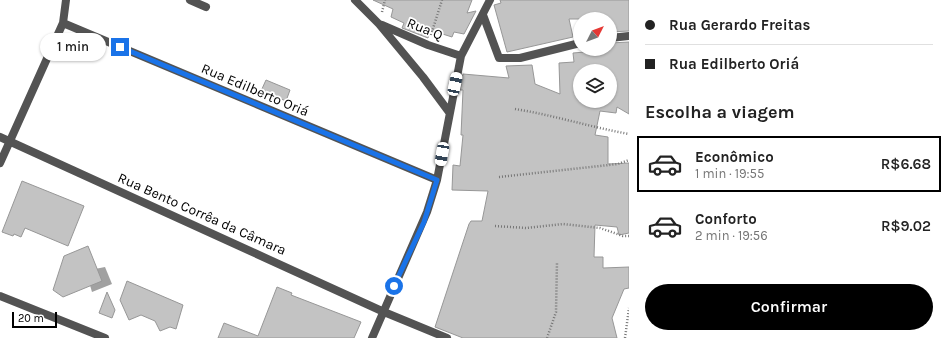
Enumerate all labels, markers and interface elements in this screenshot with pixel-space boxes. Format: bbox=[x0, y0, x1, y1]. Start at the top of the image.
north arrow bbox=[573, 12, 617, 56]
map controls bbox=[573, 12, 617, 108]
street label: Rua Q bbox=[405, 14, 445, 44]
text: Rua Gerardo Freitas bbox=[669, 16, 810, 34]
callout: 1 min bbox=[40, 33, 106, 61]
route end bbox=[111, 38, 129, 56]
text: 1 min bbox=[57, 39, 89, 54]
text: Rua Edilberto Oriá bbox=[669, 55, 799, 73]
street label: Rua Edilberto Oriá bbox=[199, 60, 311, 120]
button: layers bbox=[573, 64, 617, 108]
car bbox=[447, 71, 463, 97]
text: Escolha a viagem bbox=[645, 101, 795, 123]
car bbox=[434, 141, 450, 167]
icon: car bbox=[647, 146, 683, 182]
text: Econômico bbox=[695, 148, 774, 166]
text: R$6.68 bbox=[881, 155, 931, 173]
text: 1 min · 19:55 bbox=[695, 166, 764, 181]
street label: Rua Bento Corrêa da Câmara bbox=[115, 169, 289, 259]
icon: car bbox=[647, 208, 683, 244]
text: Conforto bbox=[695, 210, 757, 228]
text: R$9.02 bbox=[881, 217, 931, 235]
text: 2 min · 19:56 bbox=[695, 228, 768, 243]
route start bbox=[385, 277, 403, 295]
button: Confirmar bbox=[645, 284, 933, 330]
scale bar bbox=[12, 310, 57, 329]
text: 20 m bbox=[18, 312, 44, 325]

